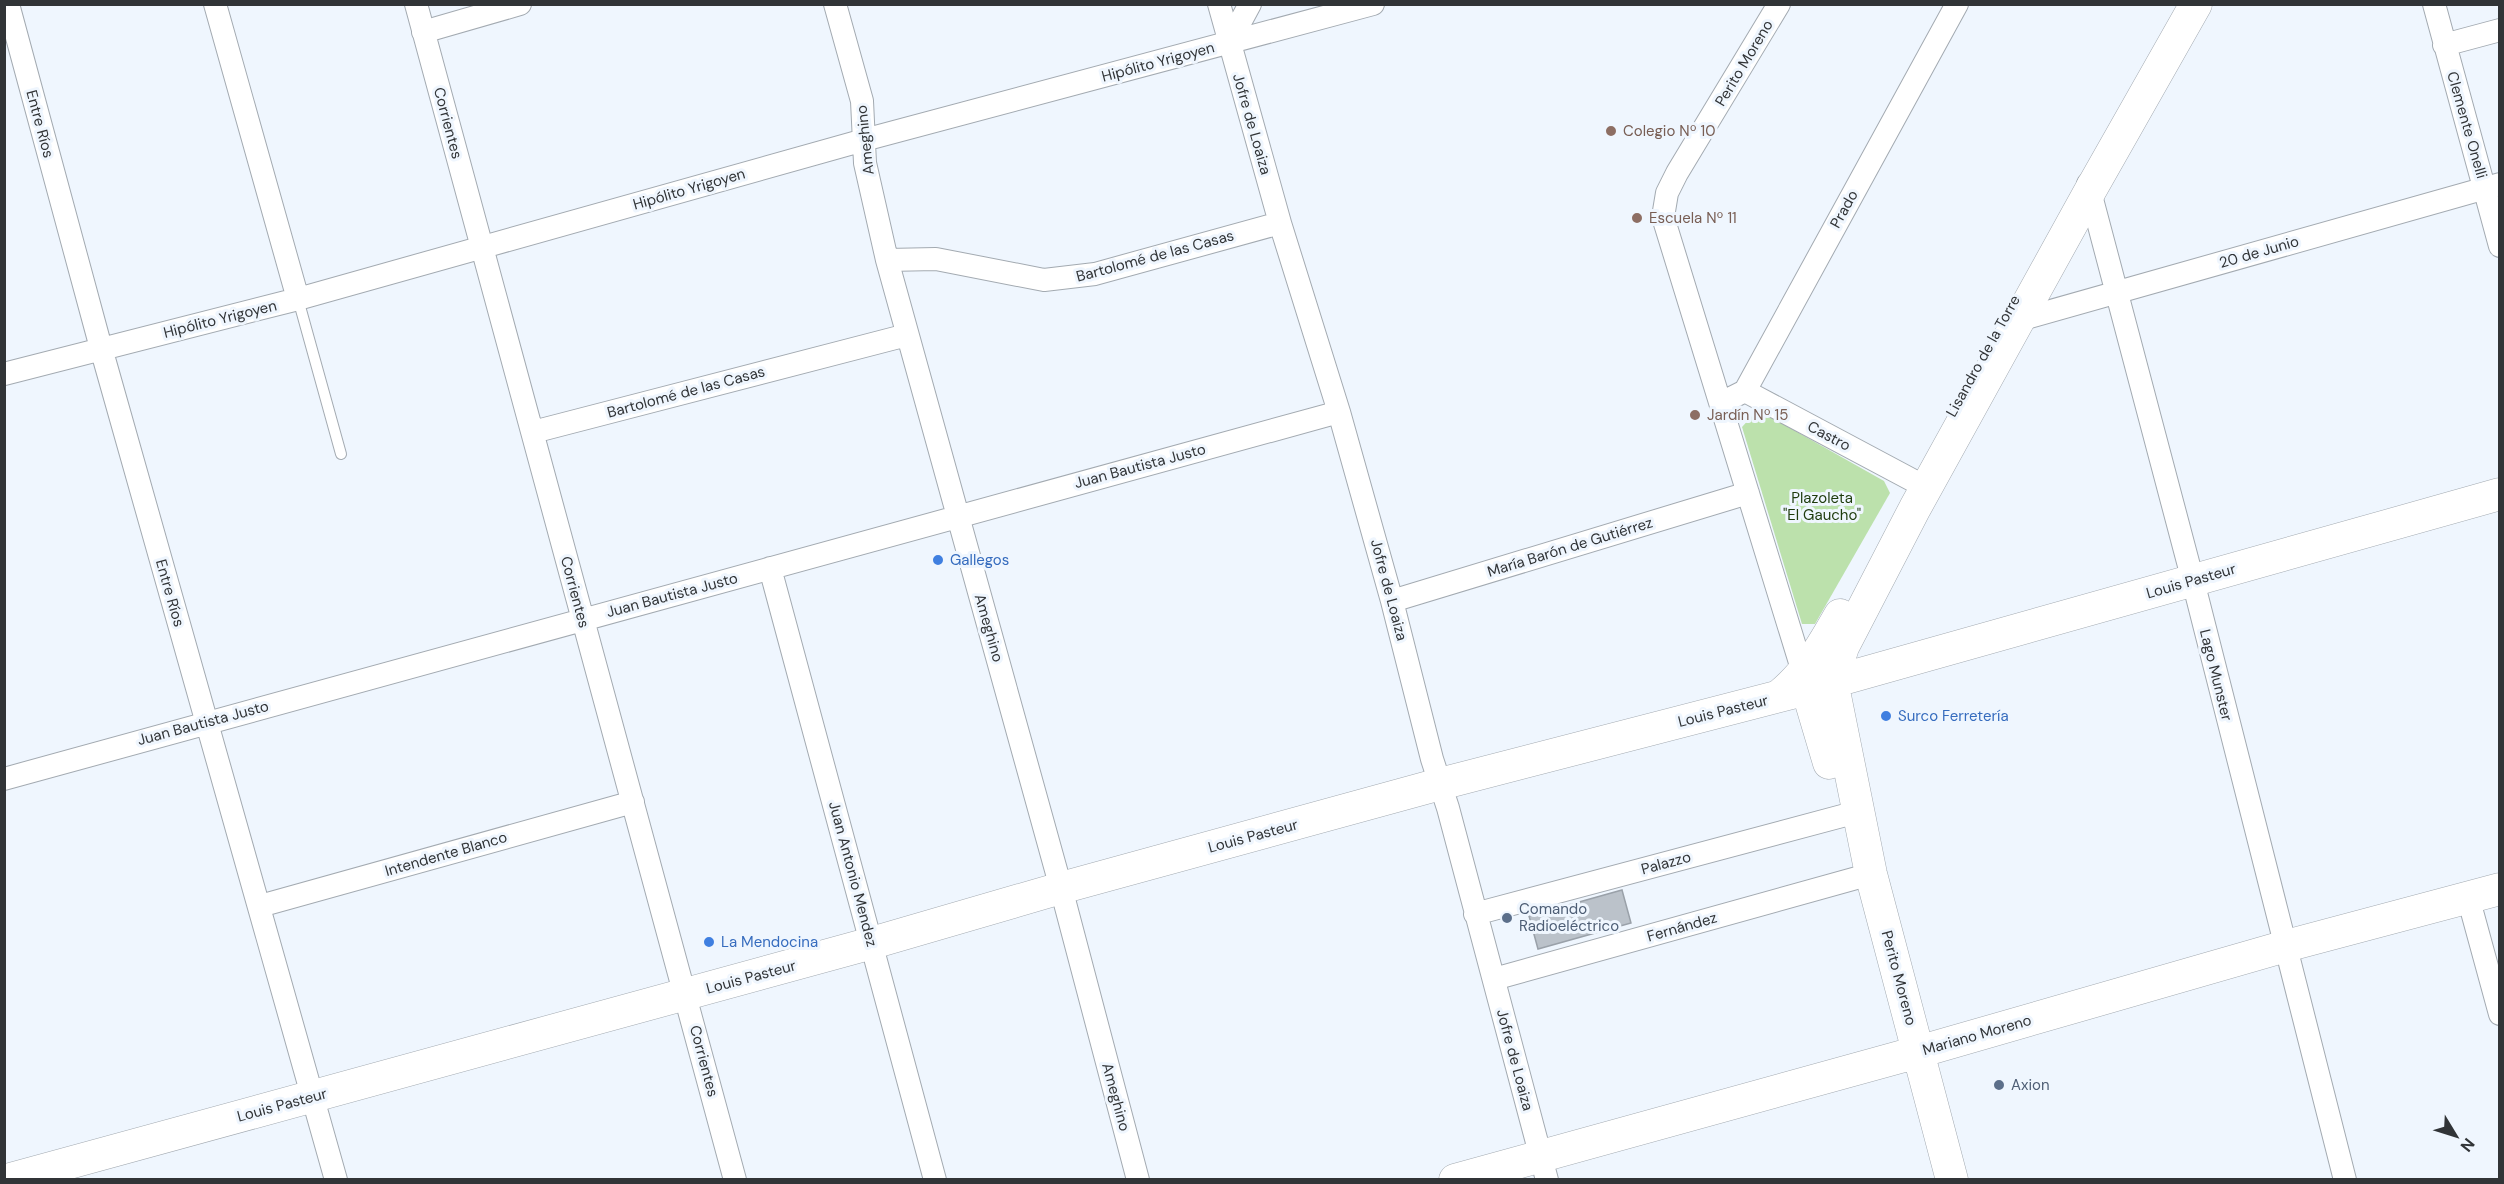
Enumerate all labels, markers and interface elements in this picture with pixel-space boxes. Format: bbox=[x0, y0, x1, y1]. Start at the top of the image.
street label: Perito Moreno bbox=[1710, 16, 1778, 110]
street label: Hipólito Yrigoyen bbox=[1099, 37, 1217, 87]
street label: Clemente Onelli bbox=[2442, 69, 2492, 181]
street label: Jofre de Loaiza bbox=[1228, 71, 1276, 177]
street label: Corrientes bbox=[429, 85, 467, 161]
street label: Entre Ríos bbox=[21, 88, 59, 160]
street label: Ameghino bbox=[851, 104, 879, 176]
place label: Colegio Nº 10 bbox=[1623, 121, 1716, 141]
marker: Colegio Nº 10 bbox=[1604, 124, 1618, 138]
street label: Hipólito Yrigoyen bbox=[630, 163, 748, 215]
street label: Prado bbox=[1825, 186, 1863, 232]
place label: Escuela Nº 11 bbox=[1649, 208, 1737, 228]
marker: Escuela Nº 11 bbox=[1630, 211, 1644, 225]
street label: Bartolomé de las Casas bbox=[1074, 225, 1236, 287]
street label: 20 de Junio bbox=[2217, 231, 2301, 273]
street label: Lisandro de la Torre bbox=[1941, 292, 2025, 420]
street label: Hipólito Yrigoyen bbox=[161, 295, 279, 343]
street label: Bartolomé de las Casas bbox=[605, 361, 767, 423]
place label: Jardín Nº 15 bbox=[1707, 405, 1788, 425]
marker: Jardín Nº 15 bbox=[1688, 408, 1702, 422]
street label: Castro bbox=[1804, 416, 1854, 456]
street label: Juan Bautista Justo bbox=[1072, 439, 1208, 493]
park label: Plazoleta "El Gaucho" bbox=[1783, 488, 1861, 525]
street label: María Barón de Gutiérrez bbox=[1485, 512, 1655, 582]
street label: Jofre de Loaiza bbox=[1366, 537, 1412, 643]
place label: Gallegos bbox=[950, 550, 1009, 570]
marker: Gallegos bbox=[931, 553, 945, 567]
street label: Corrientes bbox=[556, 554, 594, 630]
street label: Entre Ríos bbox=[151, 557, 189, 629]
street label: Louis Pasteur bbox=[2144, 559, 2239, 603]
street label: Juan Bautista Justo bbox=[604, 568, 740, 622]
street label: Ameghino bbox=[970, 592, 1008, 664]
street label: Lago Munster bbox=[2195, 627, 2237, 723]
street label: Louis Pasteur bbox=[1676, 690, 1771, 732]
street label: Juan Bautista Justo bbox=[135, 696, 271, 750]
place label: Surco Ferretería bbox=[1898, 706, 2009, 726]
marker: Surco Ferretería bbox=[1879, 709, 1893, 723]
street label: Juan Antonio Mendez bbox=[824, 799, 882, 949]
street label: Louis Pasteur bbox=[1206, 814, 1301, 858]
street label: Intendente Blanco bbox=[383, 827, 510, 881]
street label: Palazzo bbox=[1639, 847, 1693, 879]
place label: Comando Radioeléctrico bbox=[1519, 899, 1619, 936]
street label: Fernández bbox=[1645, 907, 1719, 947]
marker: Comando Radioeléctrico bbox=[1500, 911, 1514, 925]
street label: Perito Moreno bbox=[1877, 928, 1921, 1028]
place label: La Mendocina bbox=[721, 932, 818, 952]
marker: La Mendocina bbox=[702, 935, 716, 949]
street label: Louis Pasteur bbox=[704, 955, 799, 999]
street label: Jofre de Loaiza bbox=[1492, 1007, 1538, 1113]
street label: Mariano Moreno bbox=[1920, 1010, 2034, 1060]
street label: Corrientes bbox=[685, 1023, 723, 1099]
street label: Ameghino bbox=[1097, 1061, 1135, 1133]
place label: Axion bbox=[2011, 1075, 2050, 1095]
marker: Axion bbox=[1992, 1078, 2006, 1092]
street label: Louis Pasteur bbox=[235, 1083, 330, 1127]
north arrow bbox=[2426, 1106, 2486, 1166]
text: N bbox=[2456, 1134, 2479, 1156]

